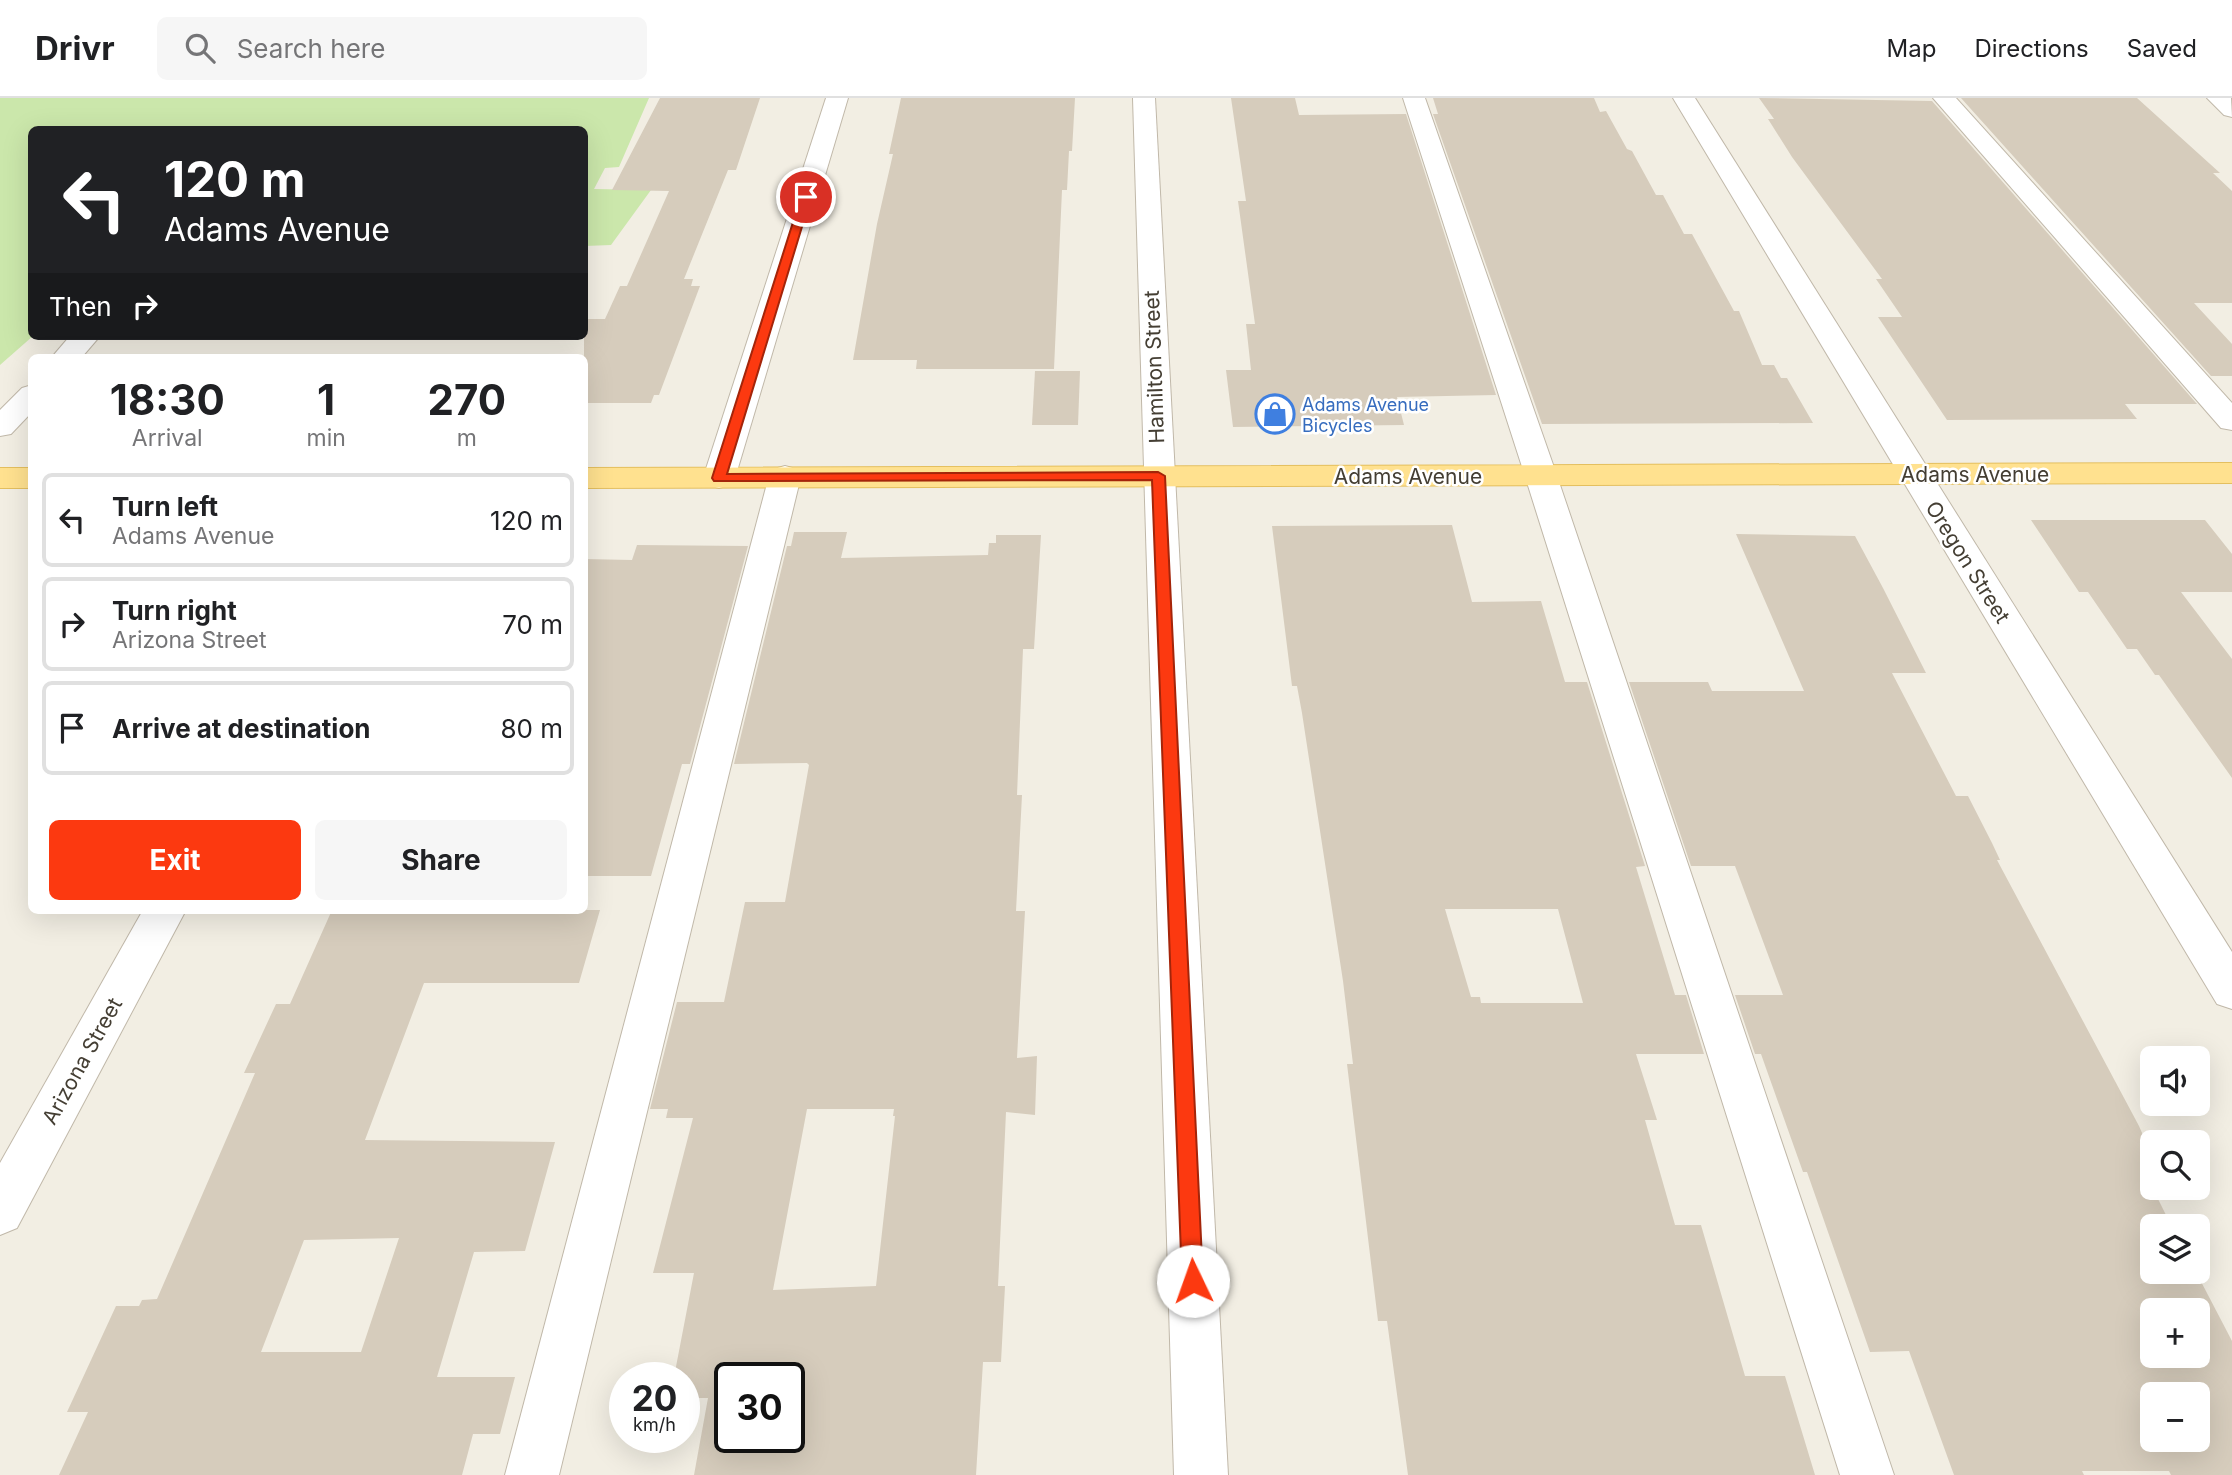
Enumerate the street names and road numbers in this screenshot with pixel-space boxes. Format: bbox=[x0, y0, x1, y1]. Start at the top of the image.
street label: Hamilton Street bbox=[1139, 290, 1169, 444]
street label: Adams Avenue bbox=[1901, 462, 2049, 487]
street label: Adams Avenue bbox=[1334, 464, 1482, 489]
street label: Oregon Street bbox=[1921, 496, 2015, 628]
street label: Arizona Street bbox=[37, 993, 127, 1129]

